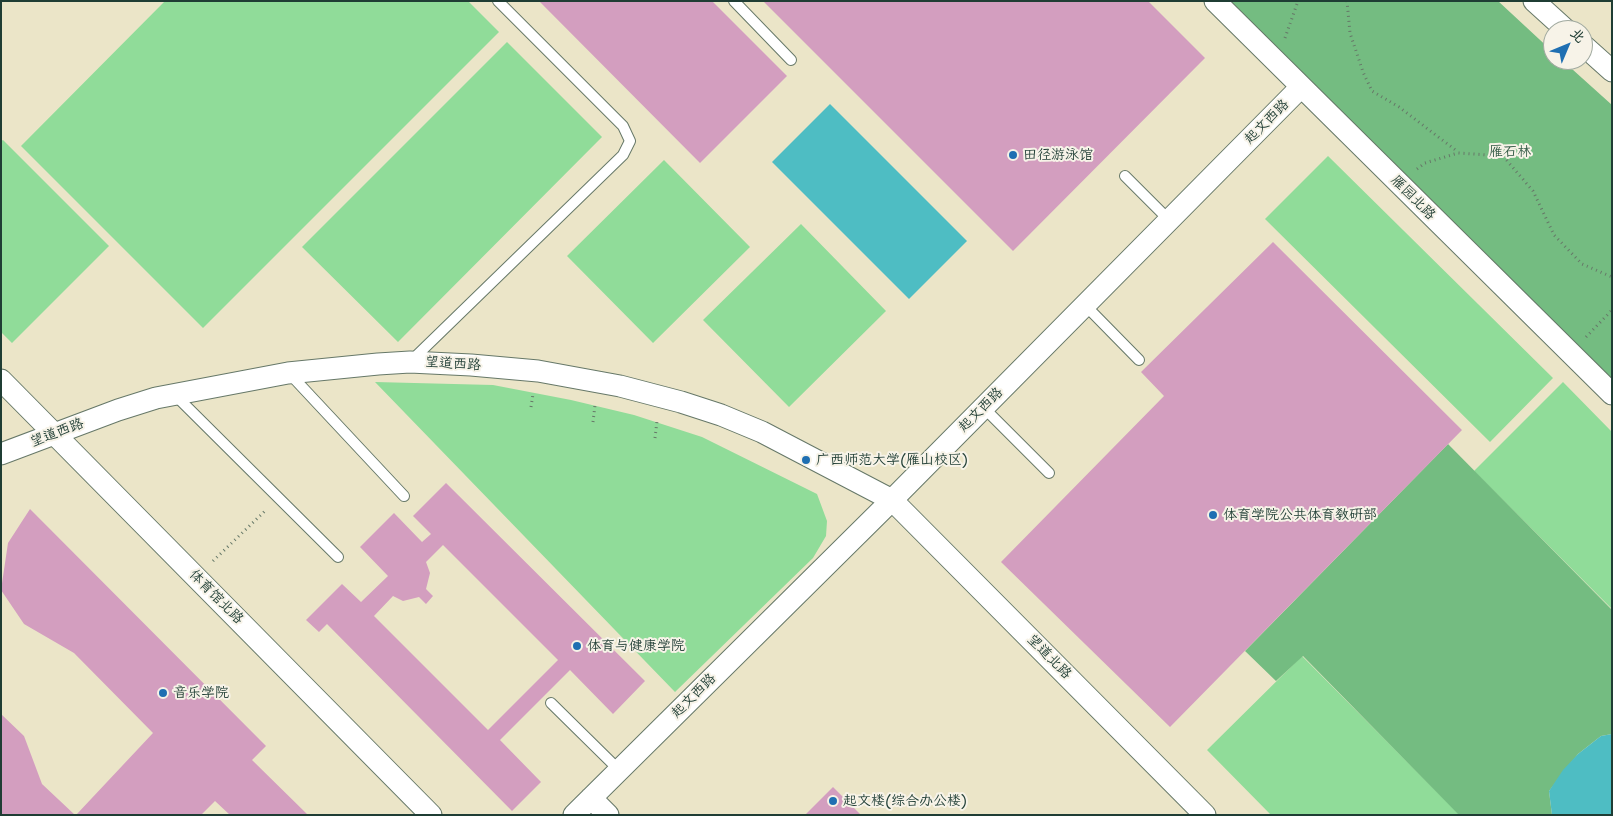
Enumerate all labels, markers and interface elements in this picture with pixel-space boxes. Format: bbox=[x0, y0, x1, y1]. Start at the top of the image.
north arrow bbox=[1543, 20, 1593, 70]
text: 北 bbox=[1567, 24, 1589, 46]
street label: 起文西路 bbox=[1241, 96, 1293, 148]
park label: 雁石林 bbox=[1489, 144, 1531, 160]
place label: 田径游泳馆 bbox=[1023, 147, 1093, 163]
marker: 田径游泳馆 bbox=[1007, 149, 1019, 161]
street label: 雁园北路 bbox=[1387, 172, 1439, 224]
street label: 望道西路 bbox=[424, 354, 482, 374]
street label: 起文西路 bbox=[955, 384, 1007, 436]
street label: 望道西路 bbox=[28, 415, 86, 451]
place label: 广西师范大学(雁山校区) bbox=[816, 452, 968, 468]
marker: 广西师范大学(雁山校区) bbox=[800, 454, 812, 466]
place label: 体育学院公共体育教研部 bbox=[1223, 507, 1377, 523]
marker: 体育学院公共体育教研部 bbox=[1207, 509, 1219, 521]
street label: 体育馆北路 bbox=[185, 566, 247, 628]
street label: 望道北路 bbox=[1023, 631, 1075, 683]
place label: 体育与健康学院 bbox=[587, 638, 685, 654]
marker: 体育与健康学院 bbox=[571, 640, 583, 652]
street label: 起文西路 bbox=[668, 670, 720, 722]
place label: 音乐学院 bbox=[173, 685, 229, 701]
marker: 音乐学院 bbox=[157, 687, 169, 699]
place label: 起文楼(综合办公楼) bbox=[843, 793, 967, 809]
marker: 起文楼(综合办公楼) bbox=[827, 795, 839, 807]

